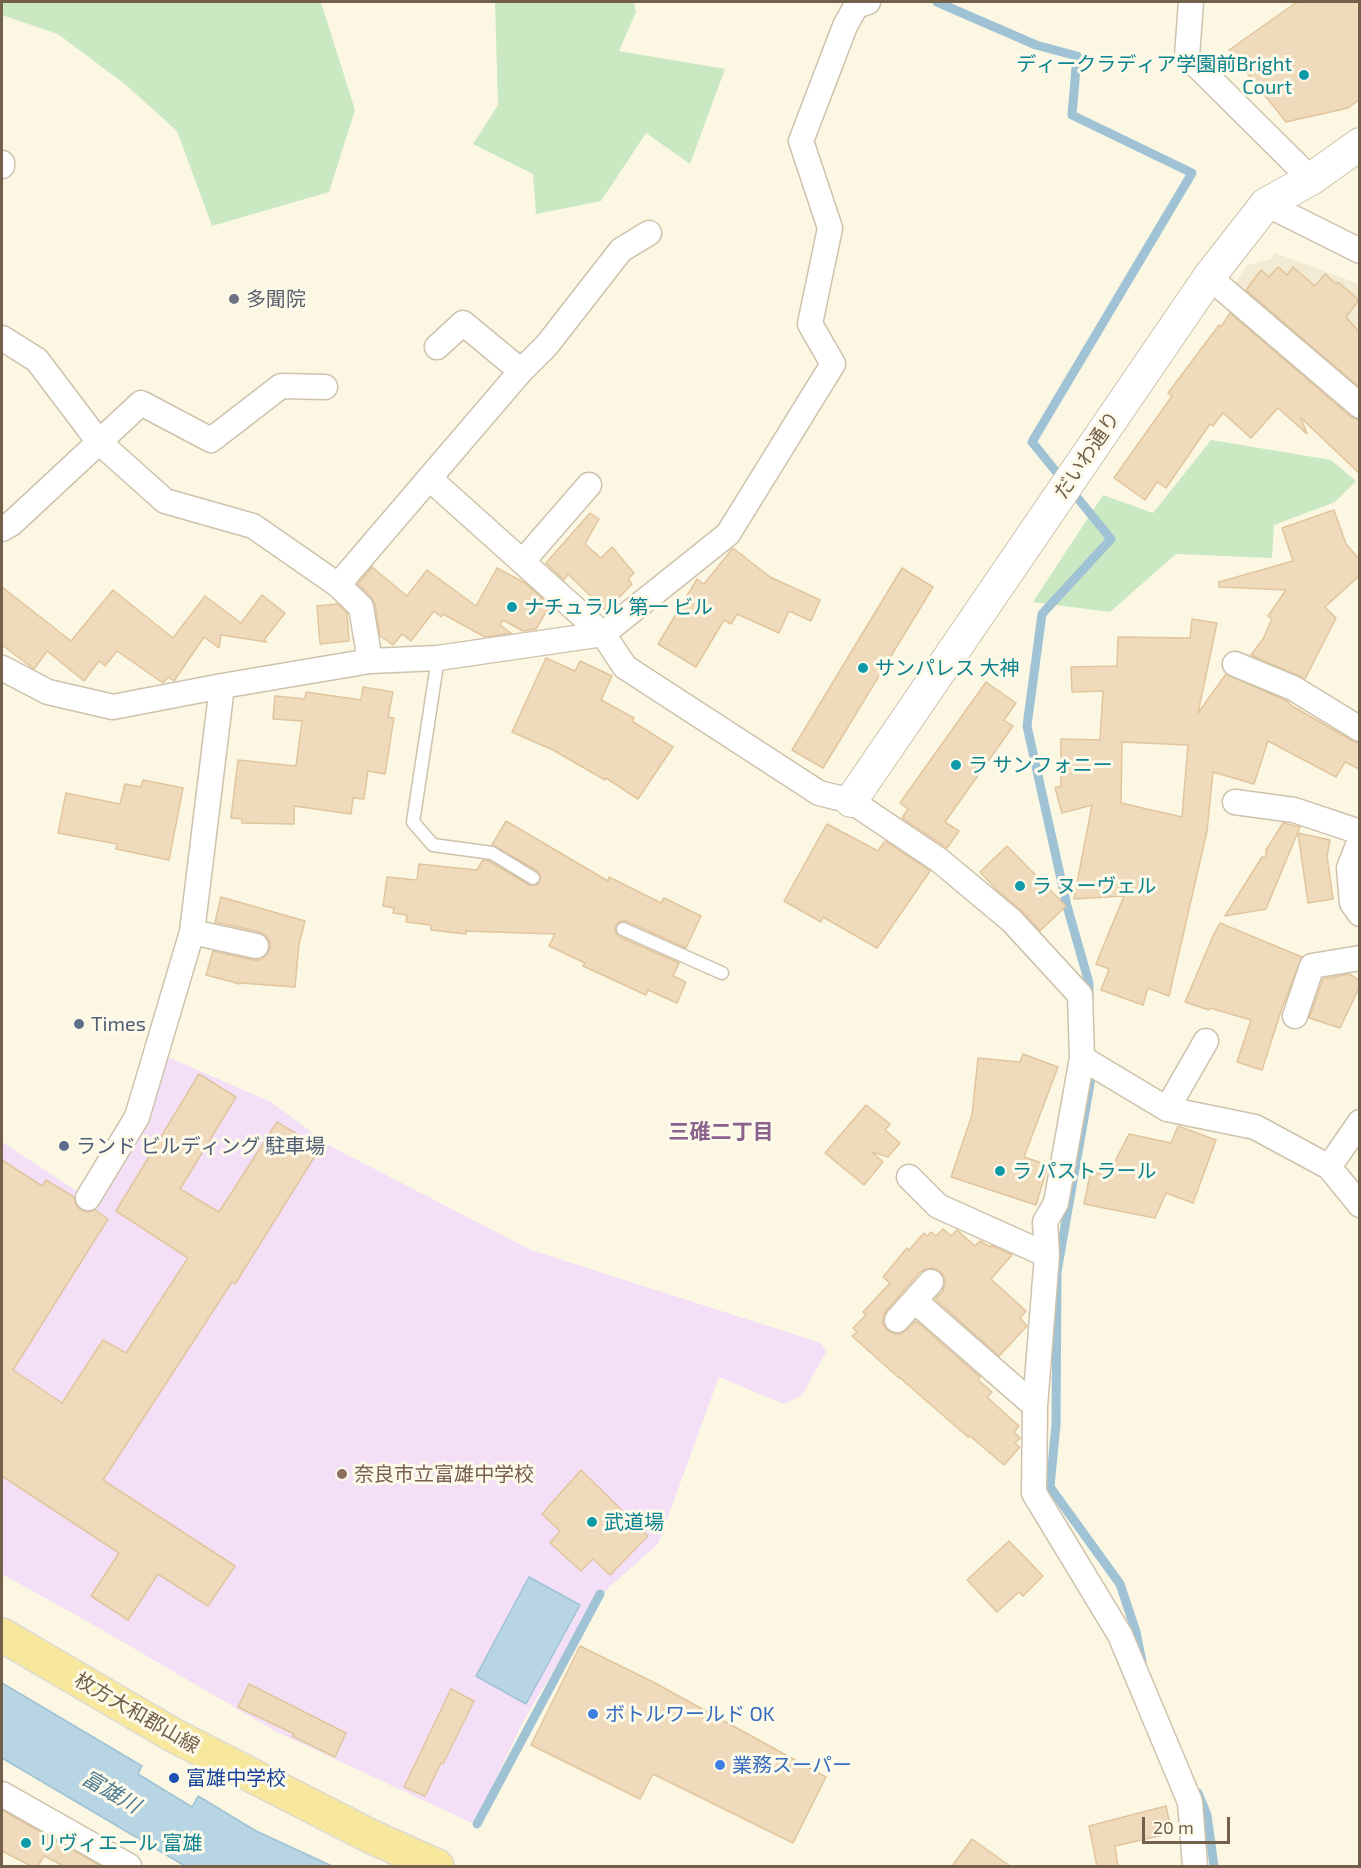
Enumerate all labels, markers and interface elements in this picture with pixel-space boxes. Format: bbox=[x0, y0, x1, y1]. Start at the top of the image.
place label: ディークラディア学園前Bright Court bbox=[1016, 52, 1292, 99]
marker: ディークラディア学園前Bright Court bbox=[1297, 68, 1311, 82]
place label: 多聞院 bbox=[246, 287, 306, 311]
marker: 多聞院 bbox=[227, 292, 241, 306]
street label: だいわ通り bbox=[1049, 407, 1125, 503]
place label: ナチュラル 第一 ビル bbox=[524, 595, 713, 619]
marker: ナチュラル 第一 ビル bbox=[505, 600, 519, 614]
place label: サンパレス 大神 bbox=[875, 656, 1019, 680]
marker: サンパレス 大神 bbox=[856, 661, 870, 675]
place label: ラ サンフォニー bbox=[968, 753, 1112, 777]
marker: ラ サンフォニー bbox=[949, 758, 963, 772]
place label: ラ ヌーヴェル bbox=[1032, 874, 1156, 898]
marker: ラ ヌーヴェル bbox=[1013, 879, 1027, 893]
place label: Times bbox=[91, 1012, 146, 1036]
marker: Times bbox=[72, 1017, 86, 1031]
district label: 三碓二丁目 bbox=[669, 1119, 773, 1145]
place label: ランド ビルディング 駐車場 bbox=[76, 1134, 325, 1158]
marker: ランド ビルディング 駐車場 bbox=[57, 1139, 71, 1153]
place label: ラ パストラール bbox=[1012, 1159, 1156, 1183]
marker: ラ パストラール bbox=[993, 1164, 1007, 1178]
place label: 奈良市立富雄中学校 bbox=[354, 1462, 534, 1486]
marker: 奈良市立富雄中学校 bbox=[335, 1467, 349, 1481]
place label: 武道場 bbox=[604, 1510, 664, 1534]
marker: 武道場 bbox=[585, 1515, 599, 1529]
street label: 枚方大和郡山線 bbox=[70, 1668, 204, 1758]
place label: ボトルワールド OK bbox=[605, 1702, 775, 1726]
marker: ボトルワールド OK bbox=[586, 1707, 600, 1721]
place label: 業務スーパー bbox=[732, 1753, 852, 1777]
marker: 業務スーパー bbox=[713, 1758, 727, 1772]
water label: 富雄川 bbox=[77, 1765, 145, 1819]
place label: 富雄中学校 bbox=[186, 1766, 286, 1790]
marker: 富雄中学校 bbox=[167, 1771, 181, 1785]
scale bar bbox=[1145, 1805, 1234, 1843]
text: 20 m bbox=[1153, 1816, 1194, 1838]
place label: リヴィエール 富雄 bbox=[38, 1831, 202, 1855]
marker: リヴィエール 富雄 bbox=[19, 1836, 33, 1850]

